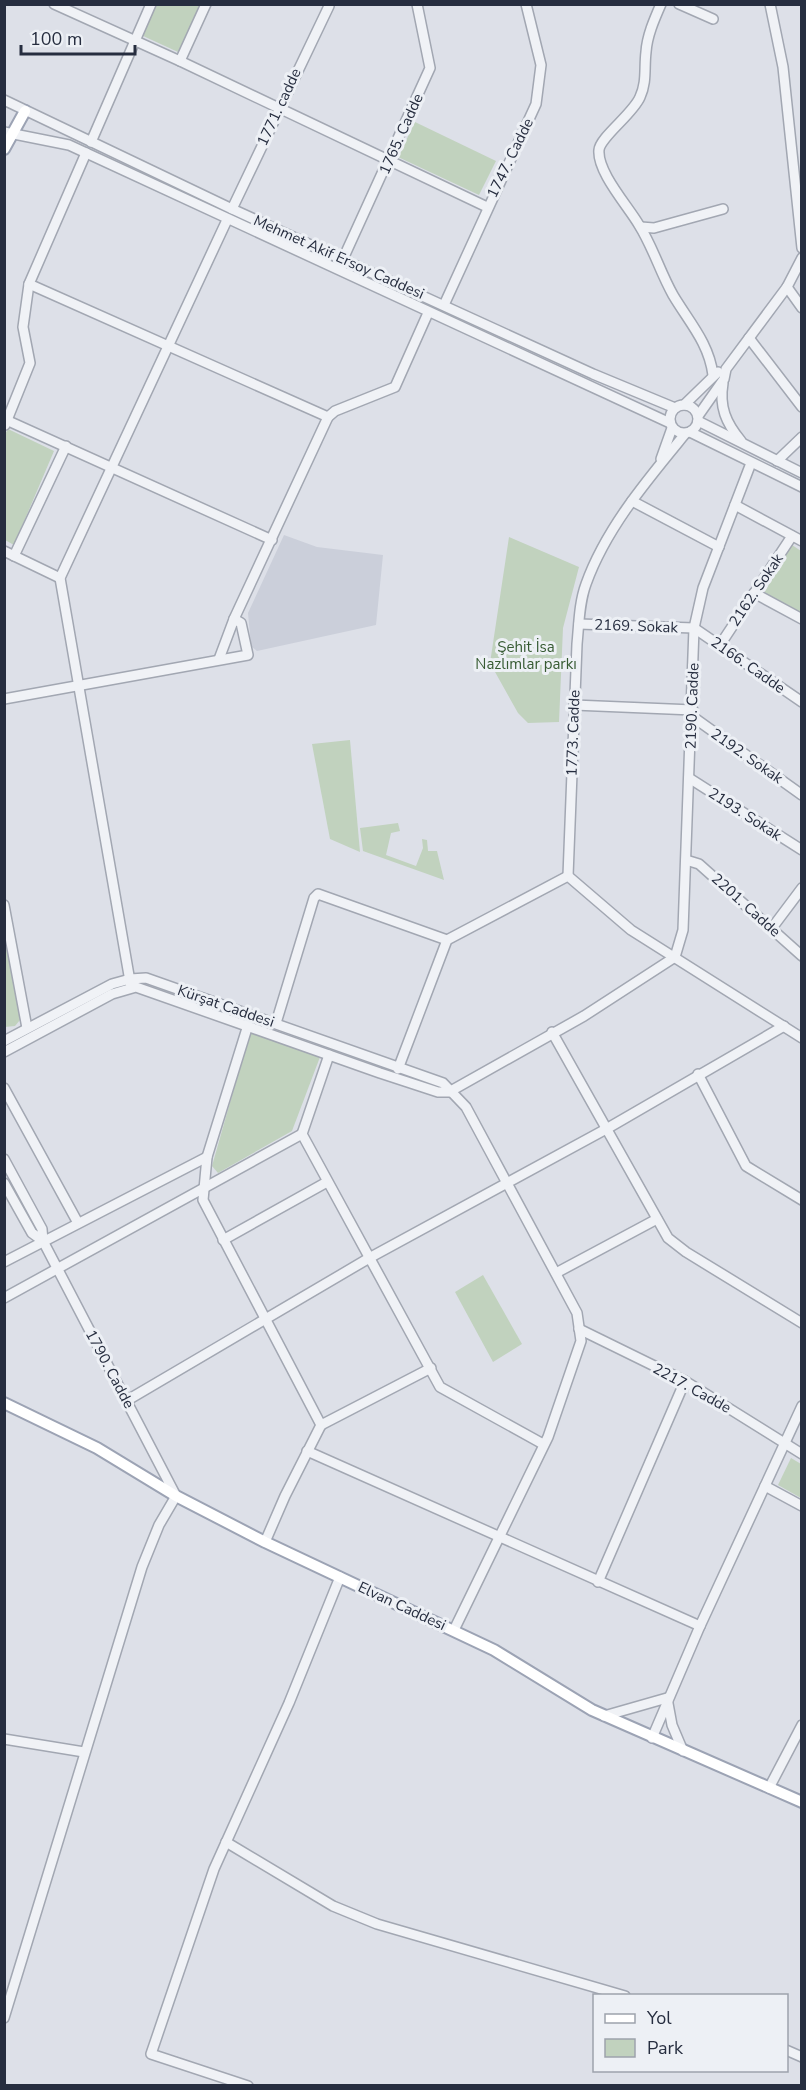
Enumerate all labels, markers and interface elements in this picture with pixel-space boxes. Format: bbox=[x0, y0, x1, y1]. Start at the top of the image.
scale bar bbox=[21, 18, 135, 56]
text: 100 m bbox=[30, 27, 82, 51]
street label: 1771. cadde bbox=[252, 65, 306, 149]
street label: 1765. Cadde bbox=[374, 90, 428, 178]
street label: 1747. Cadde bbox=[482, 115, 538, 201]
street label: Mehmet Akif Ersoy Caddesi bbox=[250, 210, 428, 304]
street label: 2162. Sokak bbox=[724, 549, 788, 630]
street label: 2169. Sokak bbox=[594, 615, 679, 637]
street label: 2166. Cadde bbox=[707, 632, 789, 698]
park label: Şehit İsa Nazlımlar parkı bbox=[475, 637, 577, 674]
street label: 2190. Cadde bbox=[680, 662, 704, 750]
street label: 1773. Cadde bbox=[561, 689, 585, 777]
street label: 2192. Sokak bbox=[707, 724, 787, 788]
street label: 2193. Sokak bbox=[704, 783, 786, 845]
street label: 2201. Cadde bbox=[707, 869, 785, 941]
street label: Kürşat Caddesi bbox=[175, 980, 277, 1032]
street label: 1790. Cadde bbox=[81, 1326, 139, 1412]
street label: 2217. Cadde bbox=[649, 1358, 735, 1418]
street label: Elvan Caddesi bbox=[355, 1577, 449, 1635]
legend bbox=[593, 1994, 788, 2072]
text: Yol bbox=[646, 2006, 672, 2030]
text: Park bbox=[647, 2036, 684, 2060]

